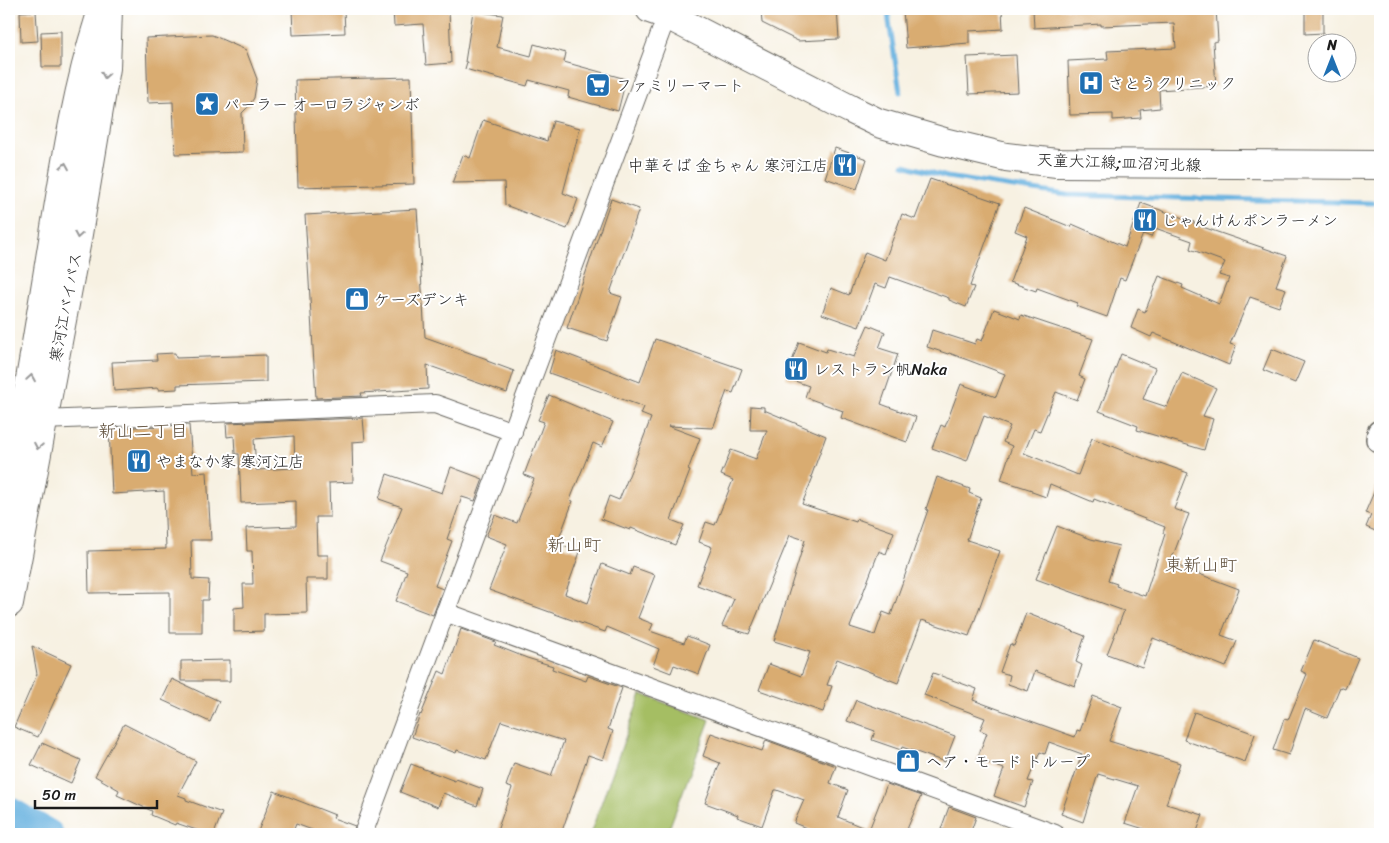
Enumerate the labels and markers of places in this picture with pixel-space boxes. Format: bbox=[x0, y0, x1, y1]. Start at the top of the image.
place label: さとうクリニック bbox=[1108, 69, 1236, 98]
hospital icon: さとうクリニック bbox=[1078, 70, 1104, 96]
place label: ファミリーマート bbox=[616, 71, 744, 100]
supermarket icon: ファミリーマート bbox=[585, 72, 611, 98]
place label: パーラー オーロラジャンボ bbox=[224, 90, 420, 119]
place icon: パーラー オーロラジャンボ bbox=[194, 91, 220, 117]
place label: 中華そば 金ちゃん 寒河江店 bbox=[628, 151, 828, 180]
restaurant icon: 中華そば 金ちゃん 寒河江店 bbox=[832, 152, 858, 178]
place label: じゃんけんポンラーメン bbox=[1162, 206, 1338, 235]
restaurant icon: じゃんけんポンラーメン bbox=[1132, 207, 1158, 233]
place label: ケーズデンキ bbox=[374, 285, 469, 314]
shop icon: ケーズデンキ bbox=[344, 286, 370, 312]
place label: レストラン帆Naka bbox=[814, 355, 948, 384]
restaurant icon: レストラン帆Naka bbox=[783, 356, 809, 382]
place label: やまなか家 寒河江店 bbox=[156, 447, 304, 476]
restaurant icon: やまなか家 寒河江店 bbox=[126, 448, 152, 474]
place label: ヘア・モード トループ bbox=[926, 747, 1090, 776]
shop icon: ヘア・モード トループ bbox=[895, 748, 921, 774]

